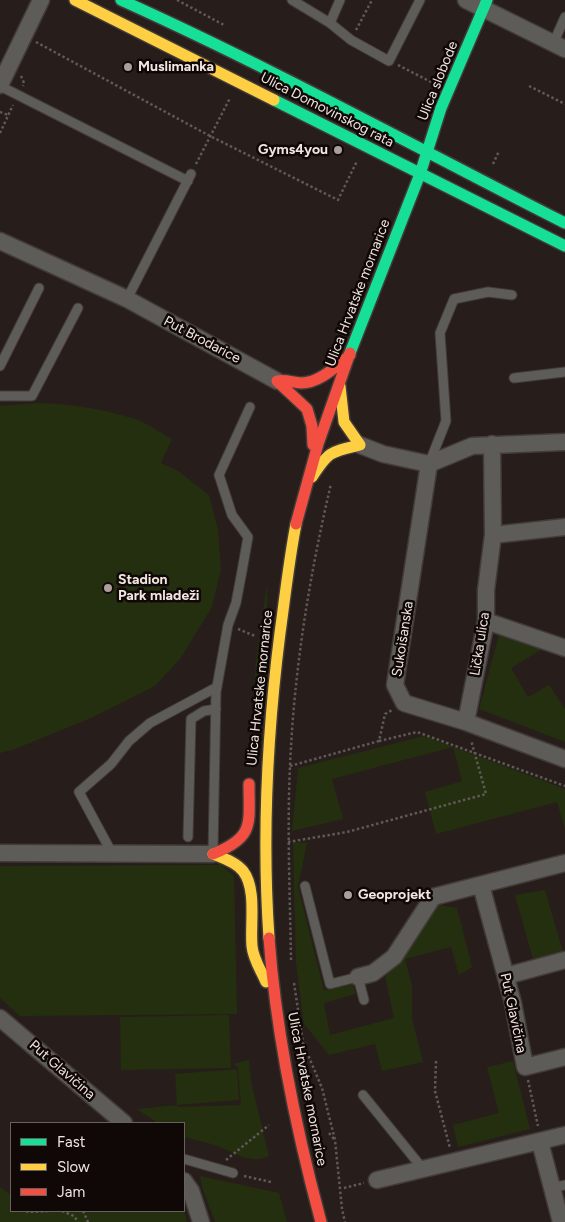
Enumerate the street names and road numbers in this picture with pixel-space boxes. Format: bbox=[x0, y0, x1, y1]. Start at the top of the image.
street label: Ulica slobode bbox=[414, 39, 462, 123]
street label: Ulica Domovinskog rata bbox=[257, 69, 397, 151]
street label: Ulica Hrvatske mornarice bbox=[322, 217, 394, 369]
street label: Put Brodarice bbox=[161, 313, 243, 367]
street label: Sukoišanska bbox=[389, 600, 417, 678]
street label: Ulica Hrvatske mornarice bbox=[243, 609, 277, 767]
street label: Lička ulica bbox=[467, 611, 493, 677]
street label: Put Glavičina bbox=[496, 971, 530, 1055]
street label: Ulica Hrvatske mornarice bbox=[284, 1011, 330, 1167]
street label: Put Glavičina bbox=[26, 1037, 98, 1103]

